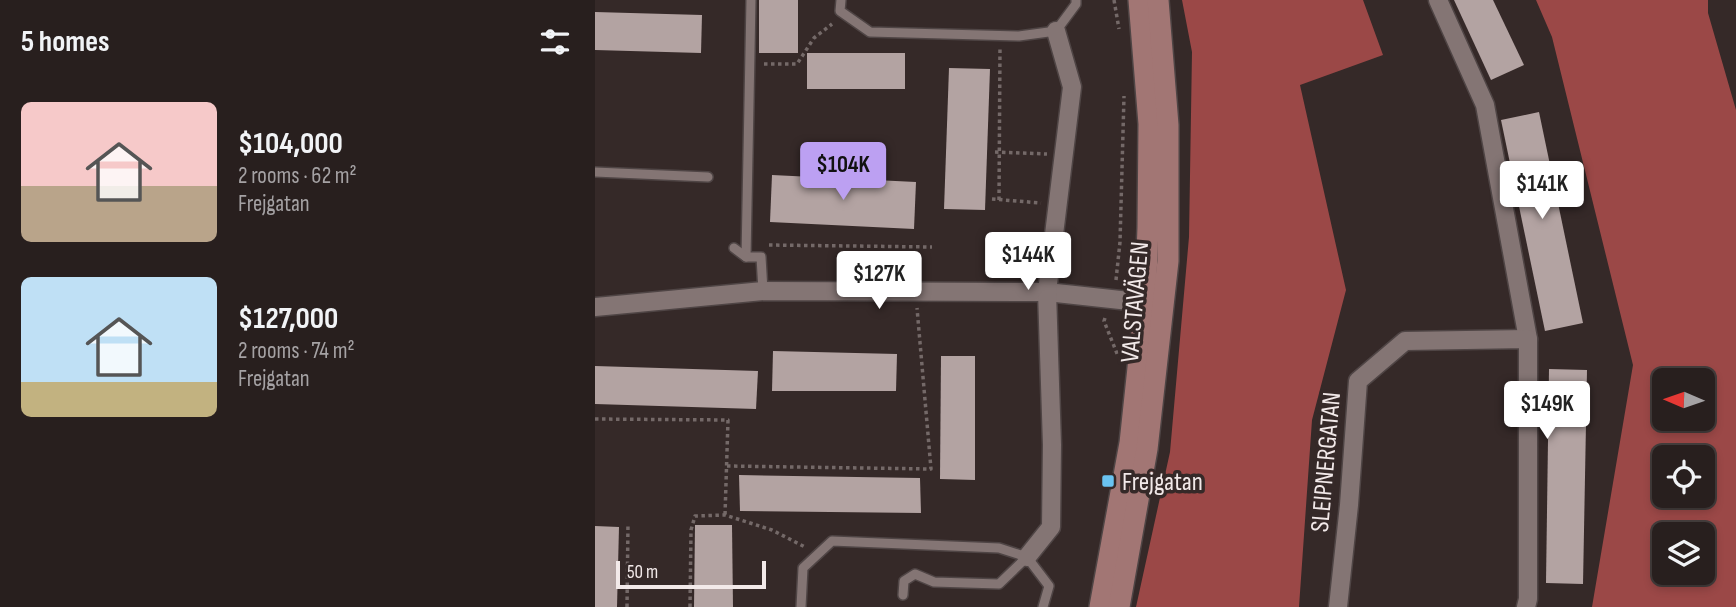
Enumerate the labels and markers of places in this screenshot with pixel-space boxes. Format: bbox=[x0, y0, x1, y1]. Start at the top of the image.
pin: $104K bbox=[794, 142, 892, 202]
pin: $141K bbox=[1493, 162, 1591, 221]
pin: $144K bbox=[979, 232, 1077, 292]
pin: $127K bbox=[830, 252, 928, 311]
pin: $149K bbox=[1498, 382, 1596, 441]
place label: Frejgatan bbox=[1122, 467, 1203, 498]
marker: Frejgatan bbox=[1100, 473, 1116, 489]

